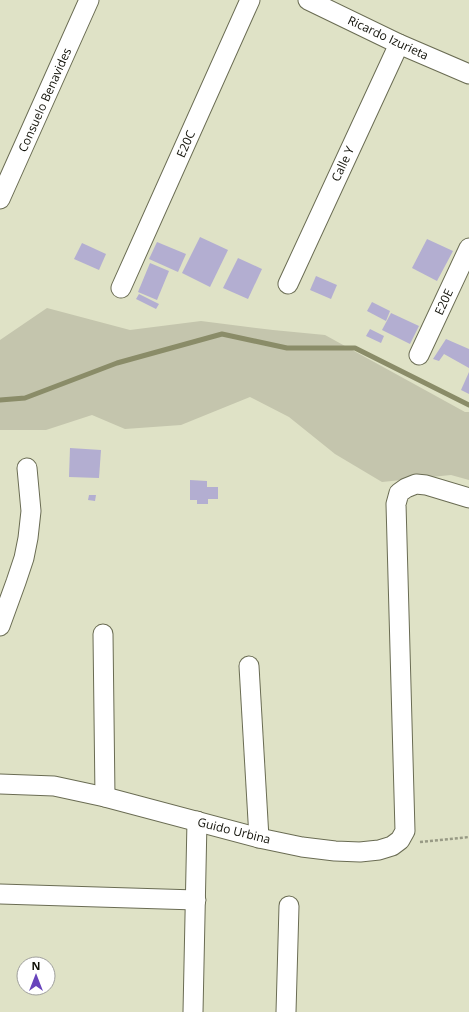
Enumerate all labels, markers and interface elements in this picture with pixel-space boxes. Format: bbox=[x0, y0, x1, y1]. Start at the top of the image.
street label: Ricardo Izurieta bbox=[345, 11, 431, 64]
street label: Consuelo Benavides bbox=[14, 45, 75, 155]
street label: E20C bbox=[172, 127, 199, 160]
street label: Calle Y bbox=[327, 143, 358, 184]
street label: E20E bbox=[430, 286, 457, 318]
street label: Guido Urbina bbox=[196, 813, 272, 848]
north arrow bbox=[16, 956, 56, 996]
text: N bbox=[32, 958, 40, 973]

